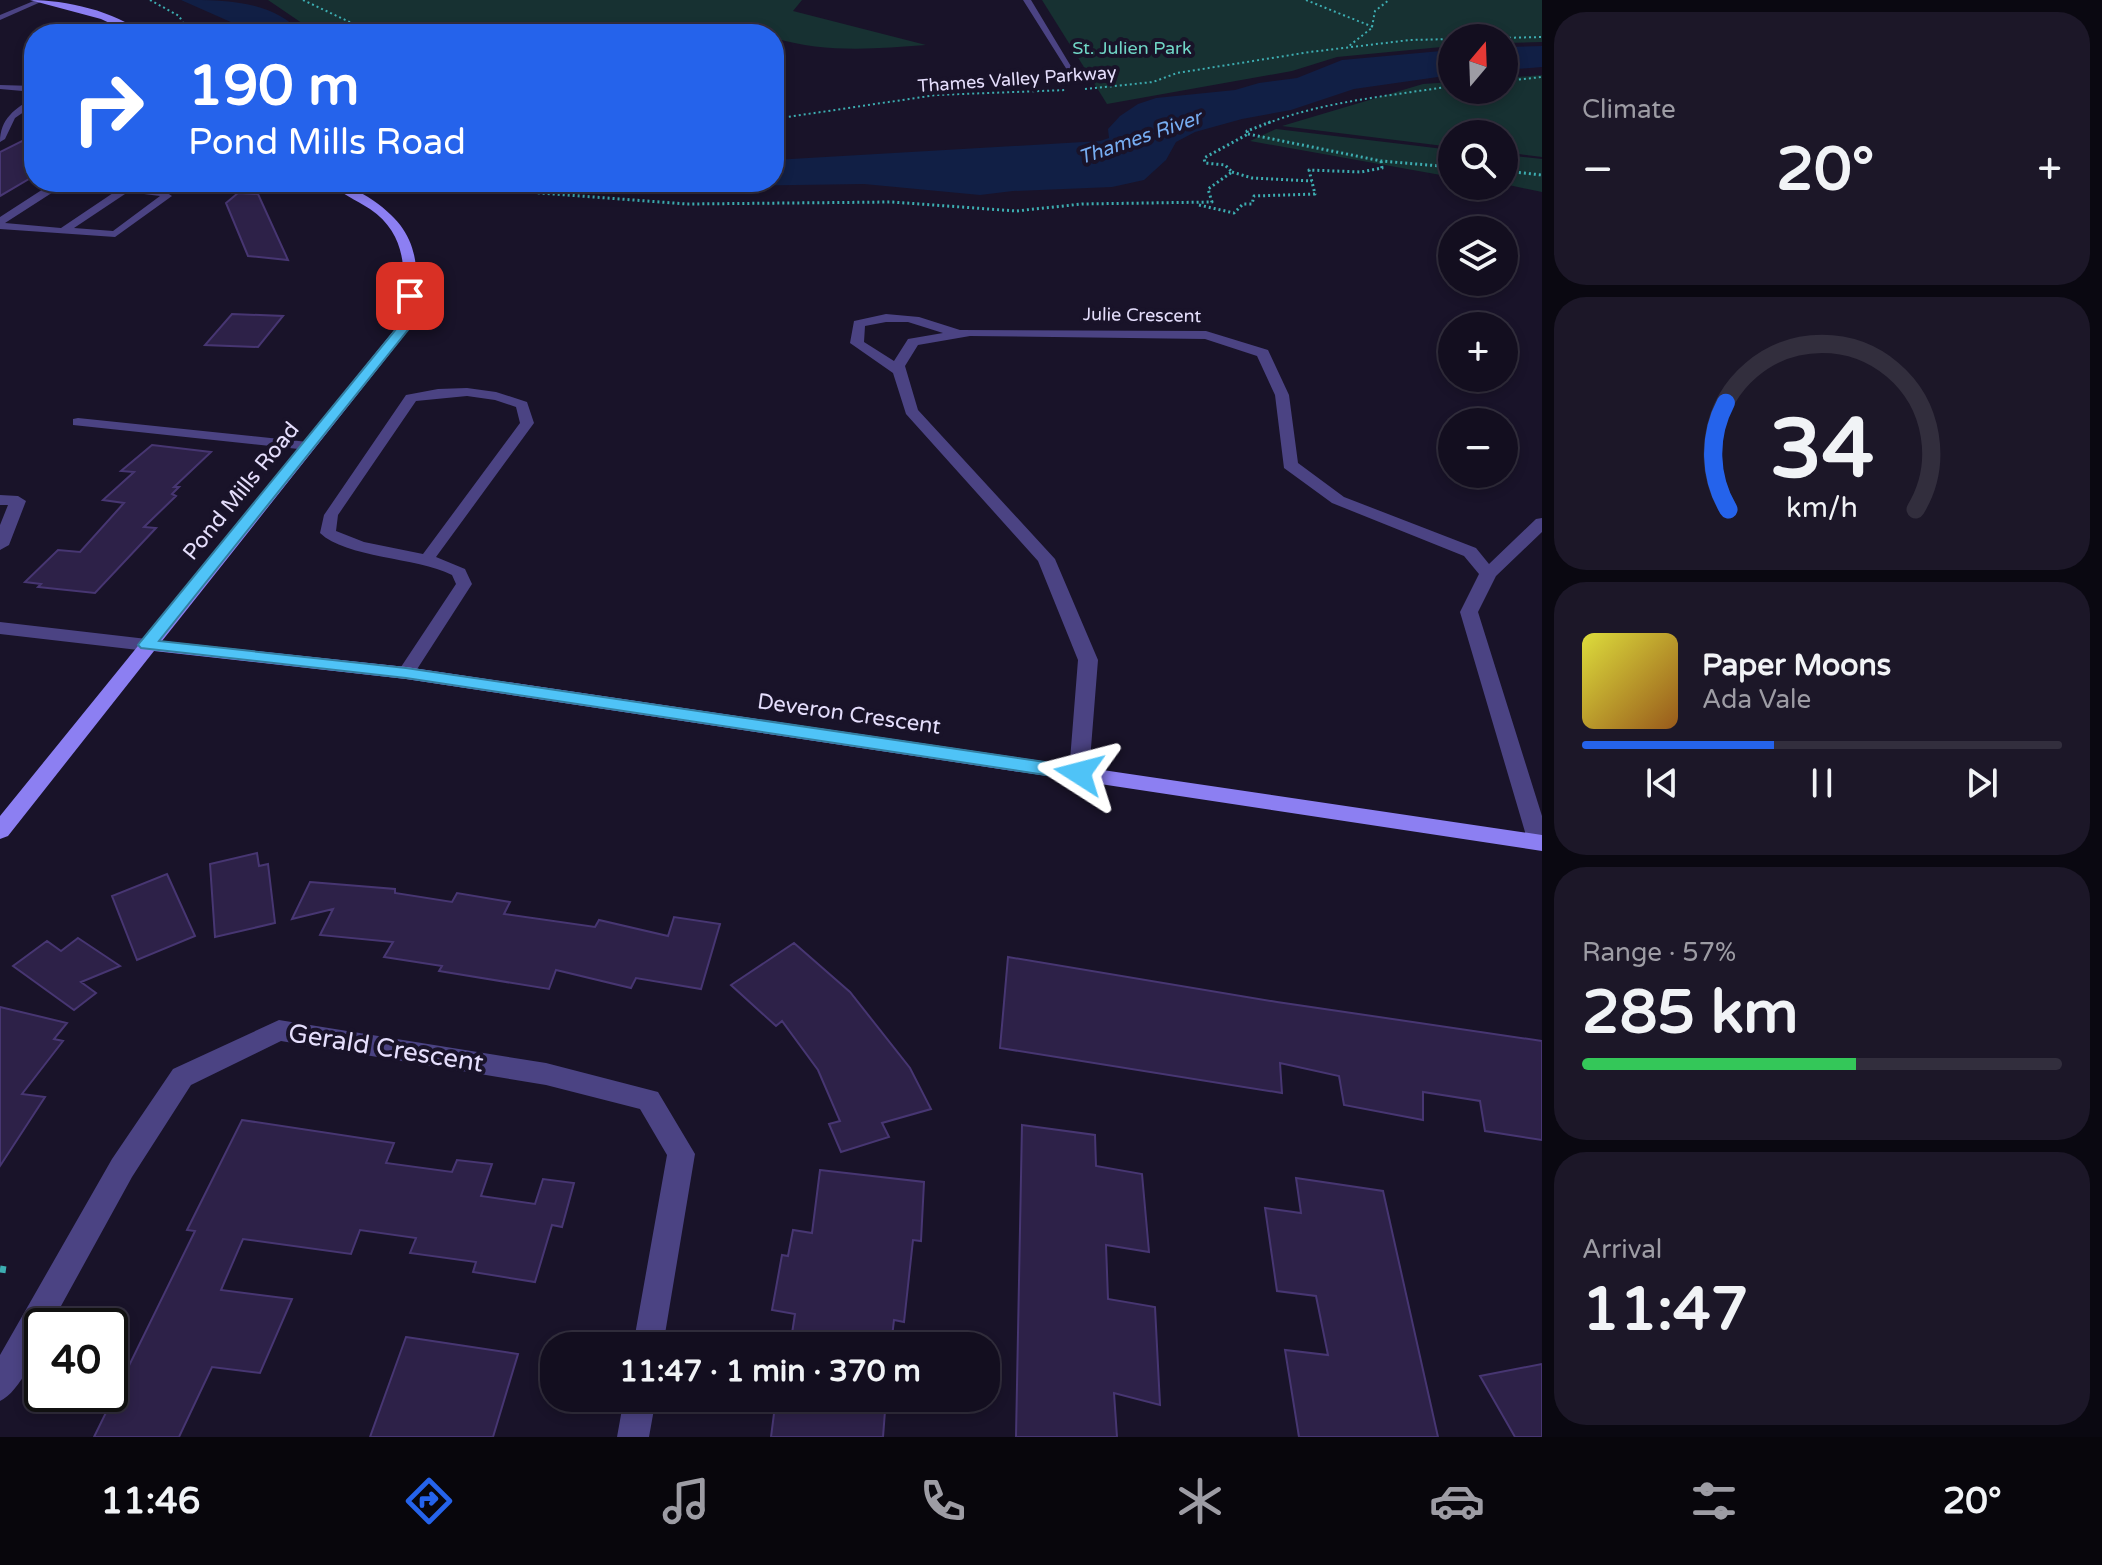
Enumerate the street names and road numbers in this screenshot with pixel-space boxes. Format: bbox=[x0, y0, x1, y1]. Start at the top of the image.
street label: Thames Valley Parkway bbox=[917, 61, 1117, 97]
street label: Julie Crescent bbox=[1083, 303, 1201, 327]
street label: Pond Mills Road bbox=[177, 417, 305, 565]
street label: Deveron Crescent bbox=[756, 688, 942, 740]
street label: Gerald Crescent bbox=[286, 1017, 486, 1079]

